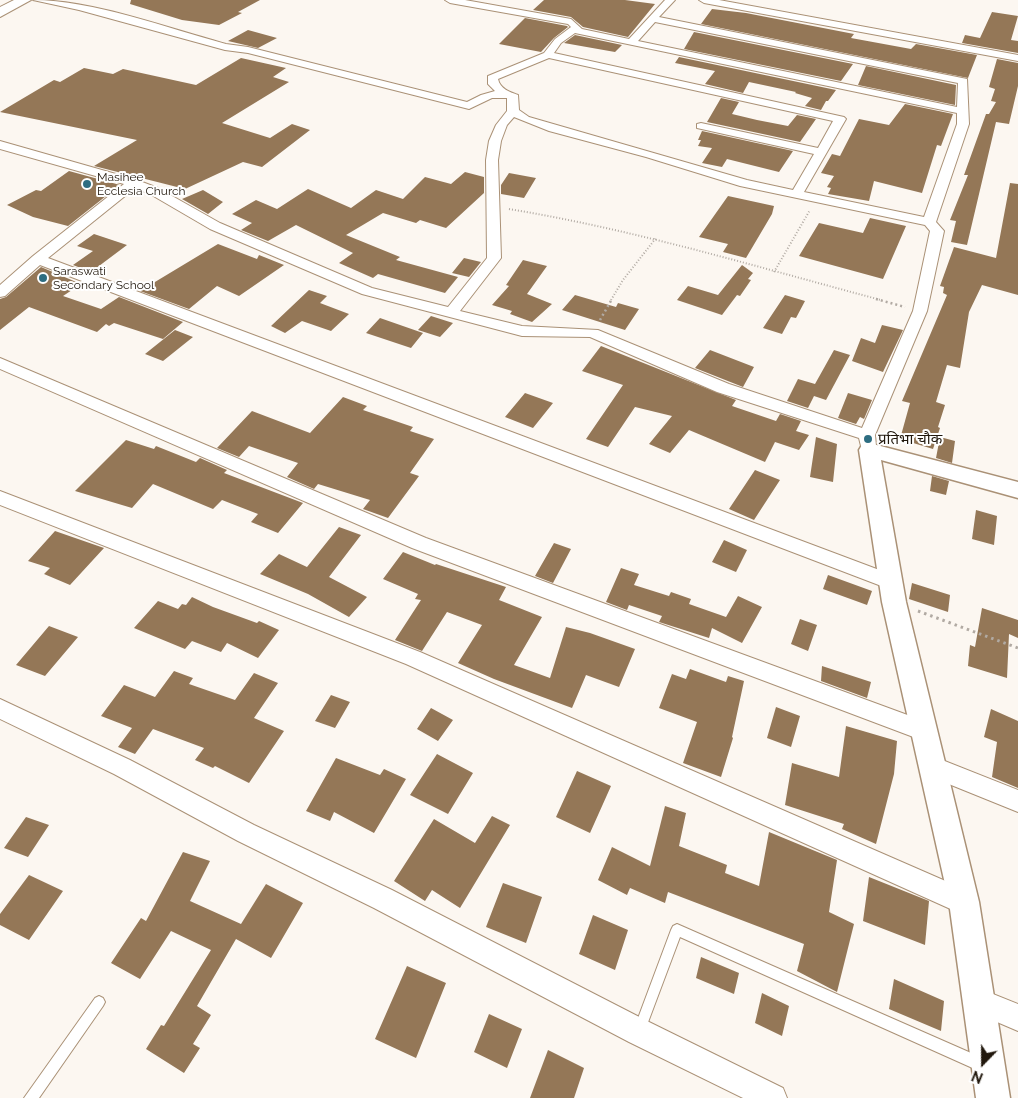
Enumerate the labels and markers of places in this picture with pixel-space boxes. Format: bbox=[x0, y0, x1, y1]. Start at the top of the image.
place label: Masihee Ecclesia Church bbox=[97, 170, 186, 198]
marker: Masihee Ecclesia Church bbox=[81, 178, 93, 190]
place label: Saraswati Secondary School bbox=[53, 264, 154, 292]
marker: Saraswati Secondary School bbox=[37, 272, 49, 284]
place label: प्रतिभा चौक bbox=[878, 430, 942, 448]
marker: प्रतिभा चौक bbox=[862, 433, 874, 445]

